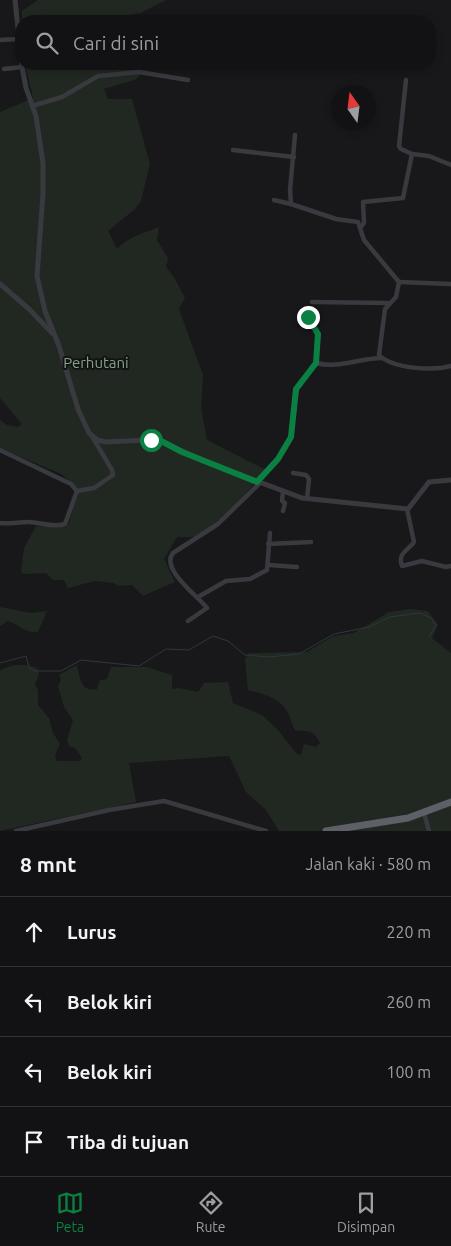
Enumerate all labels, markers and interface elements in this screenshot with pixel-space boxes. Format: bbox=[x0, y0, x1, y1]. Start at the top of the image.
search box bbox=[15, 15, 436, 70]
icon: search bbox=[33, 29, 61, 57]
text: Cari di sini bbox=[73, 32, 159, 54]
north arrow bbox=[331, 85, 376, 130]
route end bbox=[297, 306, 320, 329]
park label: Perhutani bbox=[63, 354, 129, 371]
route start bbox=[140, 429, 163, 452]
text: 8 mnt bbox=[20, 852, 76, 876]
text: Jalan kaki · 580 m bbox=[306, 855, 431, 873]
icon: ahead bbox=[20, 918, 48, 946]
text: Lurus bbox=[67, 921, 116, 943]
text: 220 m bbox=[386, 923, 431, 941]
icon: left bbox=[20, 988, 48, 1016]
text: Belok kiri bbox=[67, 991, 152, 1013]
text: 260 m bbox=[386, 993, 431, 1011]
icon: left bbox=[20, 1058, 48, 1086]
text: Belok kiri bbox=[67, 1061, 152, 1083]
text: 100 m bbox=[386, 1063, 431, 1081]
icon: arrive bbox=[20, 1128, 48, 1156]
text: Tiba di tujuan bbox=[67, 1131, 189, 1153]
tab: Peta bbox=[56, 1189, 84, 1235]
tab: Rute bbox=[196, 1189, 226, 1235]
tab: Disimpan bbox=[337, 1189, 395, 1235]

